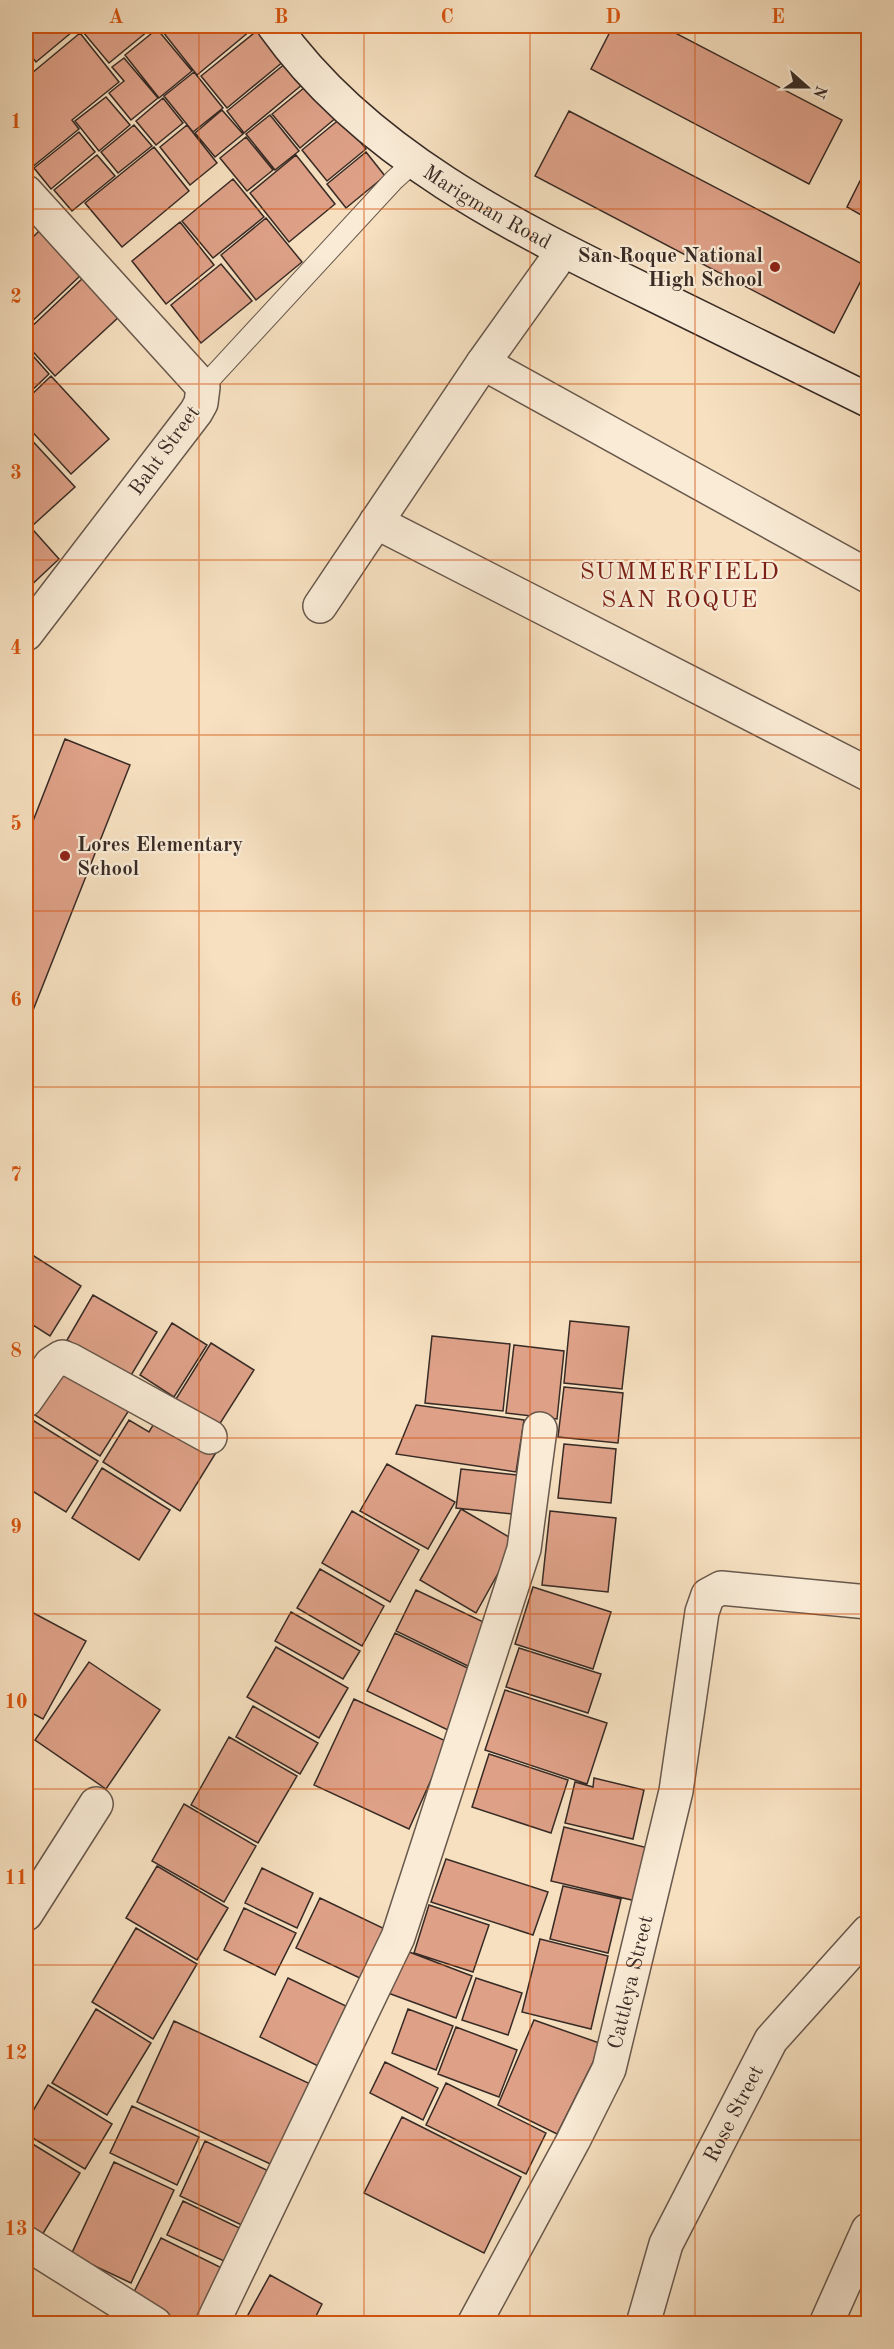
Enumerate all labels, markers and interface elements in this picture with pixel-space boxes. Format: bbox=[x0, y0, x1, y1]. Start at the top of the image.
text: A bbox=[108, 8, 124, 28]
text: B bbox=[274, 8, 288, 28]
text: C bbox=[440, 8, 454, 28]
text: D bbox=[605, 8, 621, 28]
text: E bbox=[771, 8, 785, 28]
north arrow bbox=[777, 57, 837, 117]
text: N bbox=[809, 83, 829, 101]
text: 1 bbox=[10, 113, 22, 133]
street label: Marigman Road bbox=[419, 162, 554, 254]
place label: San Roque National High School bbox=[578, 246, 763, 291]
marker: San Roque National High School bbox=[768, 260, 782, 274]
text: 2 bbox=[10, 288, 22, 308]
street label: Baht Street bbox=[126, 402, 205, 500]
text: 3 bbox=[10, 464, 22, 484]
district label: SUMMERFIELD SAN ROQUE bbox=[580, 561, 780, 613]
text: 4 bbox=[10, 639, 22, 659]
text: 5 bbox=[10, 814, 22, 835]
place label: Lores Elementary School bbox=[77, 835, 243, 880]
marker: Lores Elementary School bbox=[58, 849, 72, 863]
text: 6 bbox=[10, 991, 22, 1011]
text: 7 bbox=[10, 1166, 22, 1186]
text: 8 bbox=[10, 1342, 22, 1362]
text: 9 bbox=[10, 1518, 22, 1538]
text: 10 bbox=[4, 1693, 28, 1713]
text: 11 bbox=[4, 1869, 28, 1889]
street label: Cattleya Street bbox=[605, 1913, 658, 2051]
text: 12 bbox=[4, 2044, 28, 2064]
street label: Rose Street bbox=[701, 2062, 768, 2166]
text: 13 bbox=[4, 2220, 28, 2240]

